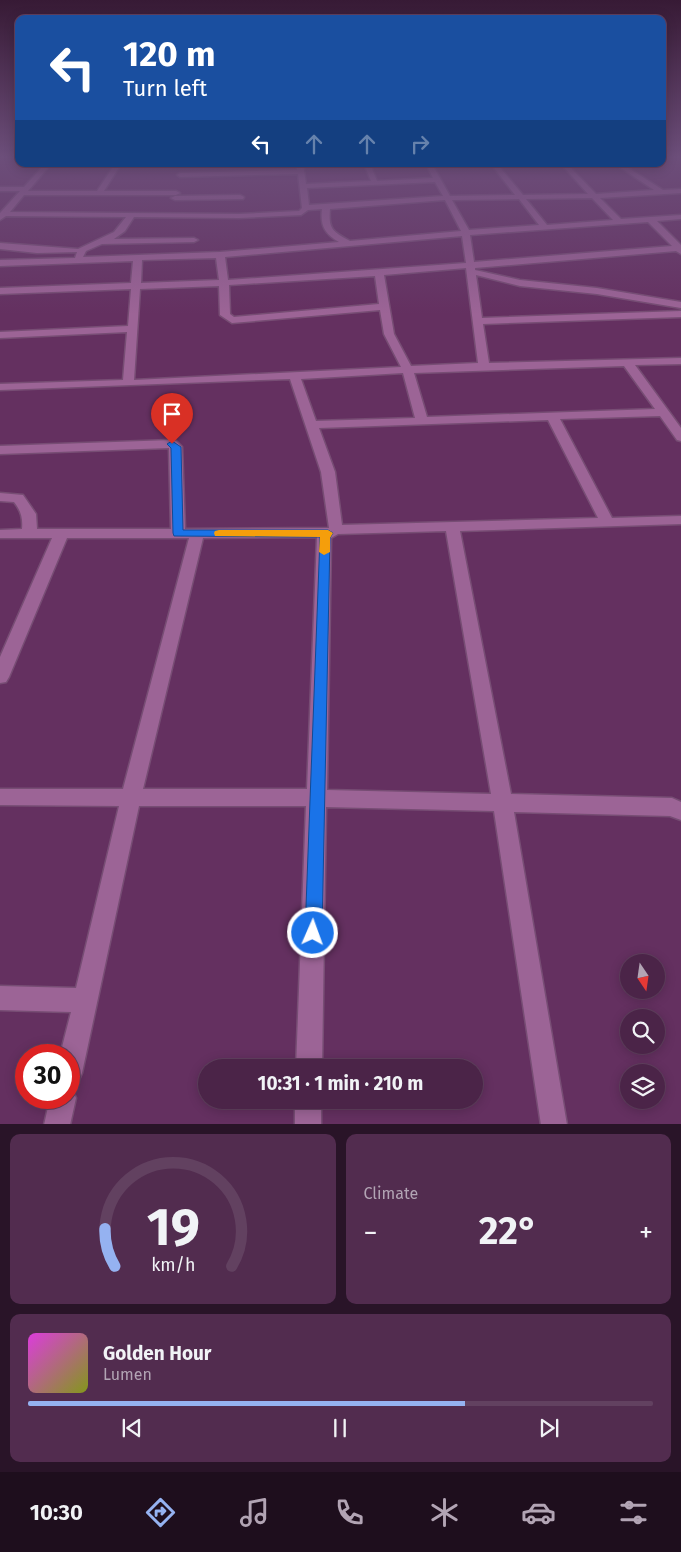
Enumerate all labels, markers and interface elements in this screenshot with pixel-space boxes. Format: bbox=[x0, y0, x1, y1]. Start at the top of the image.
text: 120 m bbox=[123, 33, 216, 75]
icon: left bbox=[40, 35, 105, 100]
text: Turn left bbox=[123, 75, 207, 102]
icon: left bbox=[247, 130, 275, 158]
icon: ahead bbox=[300, 130, 328, 158]
icon: ahead bbox=[353, 130, 381, 158]
icon: right bbox=[406, 130, 434, 158]
pin bbox=[151, 393, 193, 444]
icon: arrive bbox=[158, 400, 186, 428]
position arrow bbox=[286, 906, 338, 958]
north arrow bbox=[620, 954, 665, 999]
map controls bbox=[620, 954, 665, 1109]
button: search bbox=[620, 1009, 665, 1054]
speed limit sign: 30 bbox=[15, 1044, 80, 1109]
button: layers bbox=[620, 1064, 665, 1109]
text: 10:31 · 1 min · 210 m bbox=[258, 1072, 423, 1095]
text: Climate bbox=[364, 1184, 418, 1203]
text: 19 bbox=[146, 1196, 199, 1259]
text: 22° bbox=[479, 1208, 538, 1254]
text: − bbox=[364, 1216, 378, 1249]
text: + bbox=[639, 1216, 653, 1249]
text: km/h bbox=[151, 1254, 195, 1276]
text: Golden Hour bbox=[103, 1342, 212, 1365]
text: Lumen bbox=[103, 1365, 152, 1384]
icon: previous bbox=[118, 1414, 146, 1442]
icon: pause bbox=[326, 1414, 354, 1442]
icon: next bbox=[535, 1414, 563, 1442]
icon: directions bbox=[143, 1495, 178, 1530]
icon: music bbox=[237, 1495, 272, 1530]
icon: phone bbox=[332, 1495, 367, 1530]
icon: climate bbox=[427, 1495, 462, 1530]
icon: car bbox=[521, 1495, 556, 1530]
icon: filters bbox=[616, 1495, 651, 1530]
text: 10:30 bbox=[30, 1499, 83, 1526]

